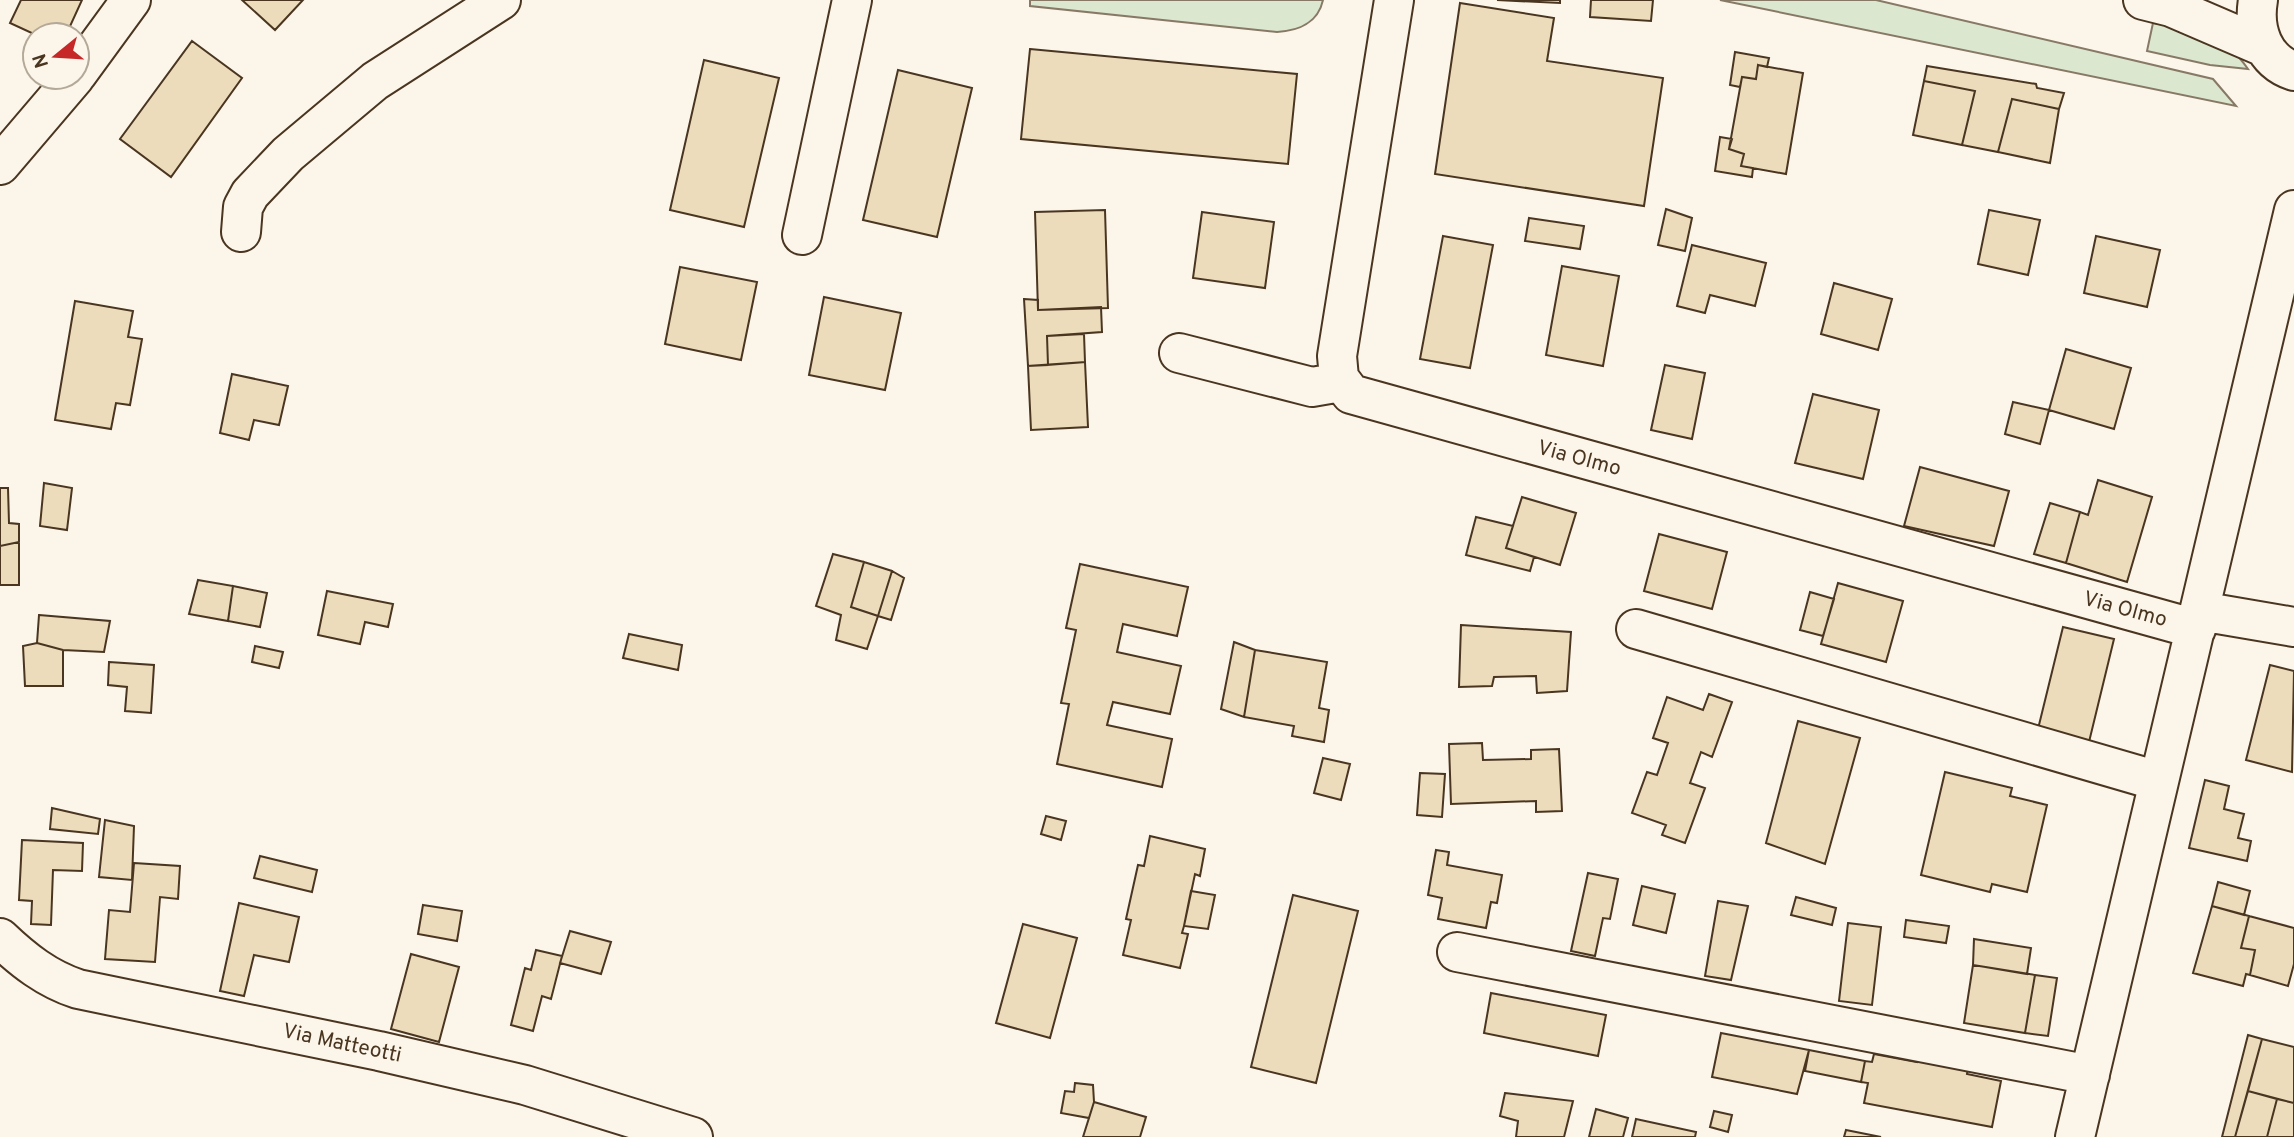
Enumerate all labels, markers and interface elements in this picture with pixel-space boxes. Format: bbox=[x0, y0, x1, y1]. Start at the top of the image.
north arrow bbox=[21, 21, 91, 91]
text: N bbox=[28, 50, 55, 71]
street label: Via Olmo bbox=[1534, 435, 1624, 483]
street label: Via Olmo bbox=[2080, 586, 2170, 634]
street label: Via Matteotti bbox=[280, 1018, 404, 1070]

